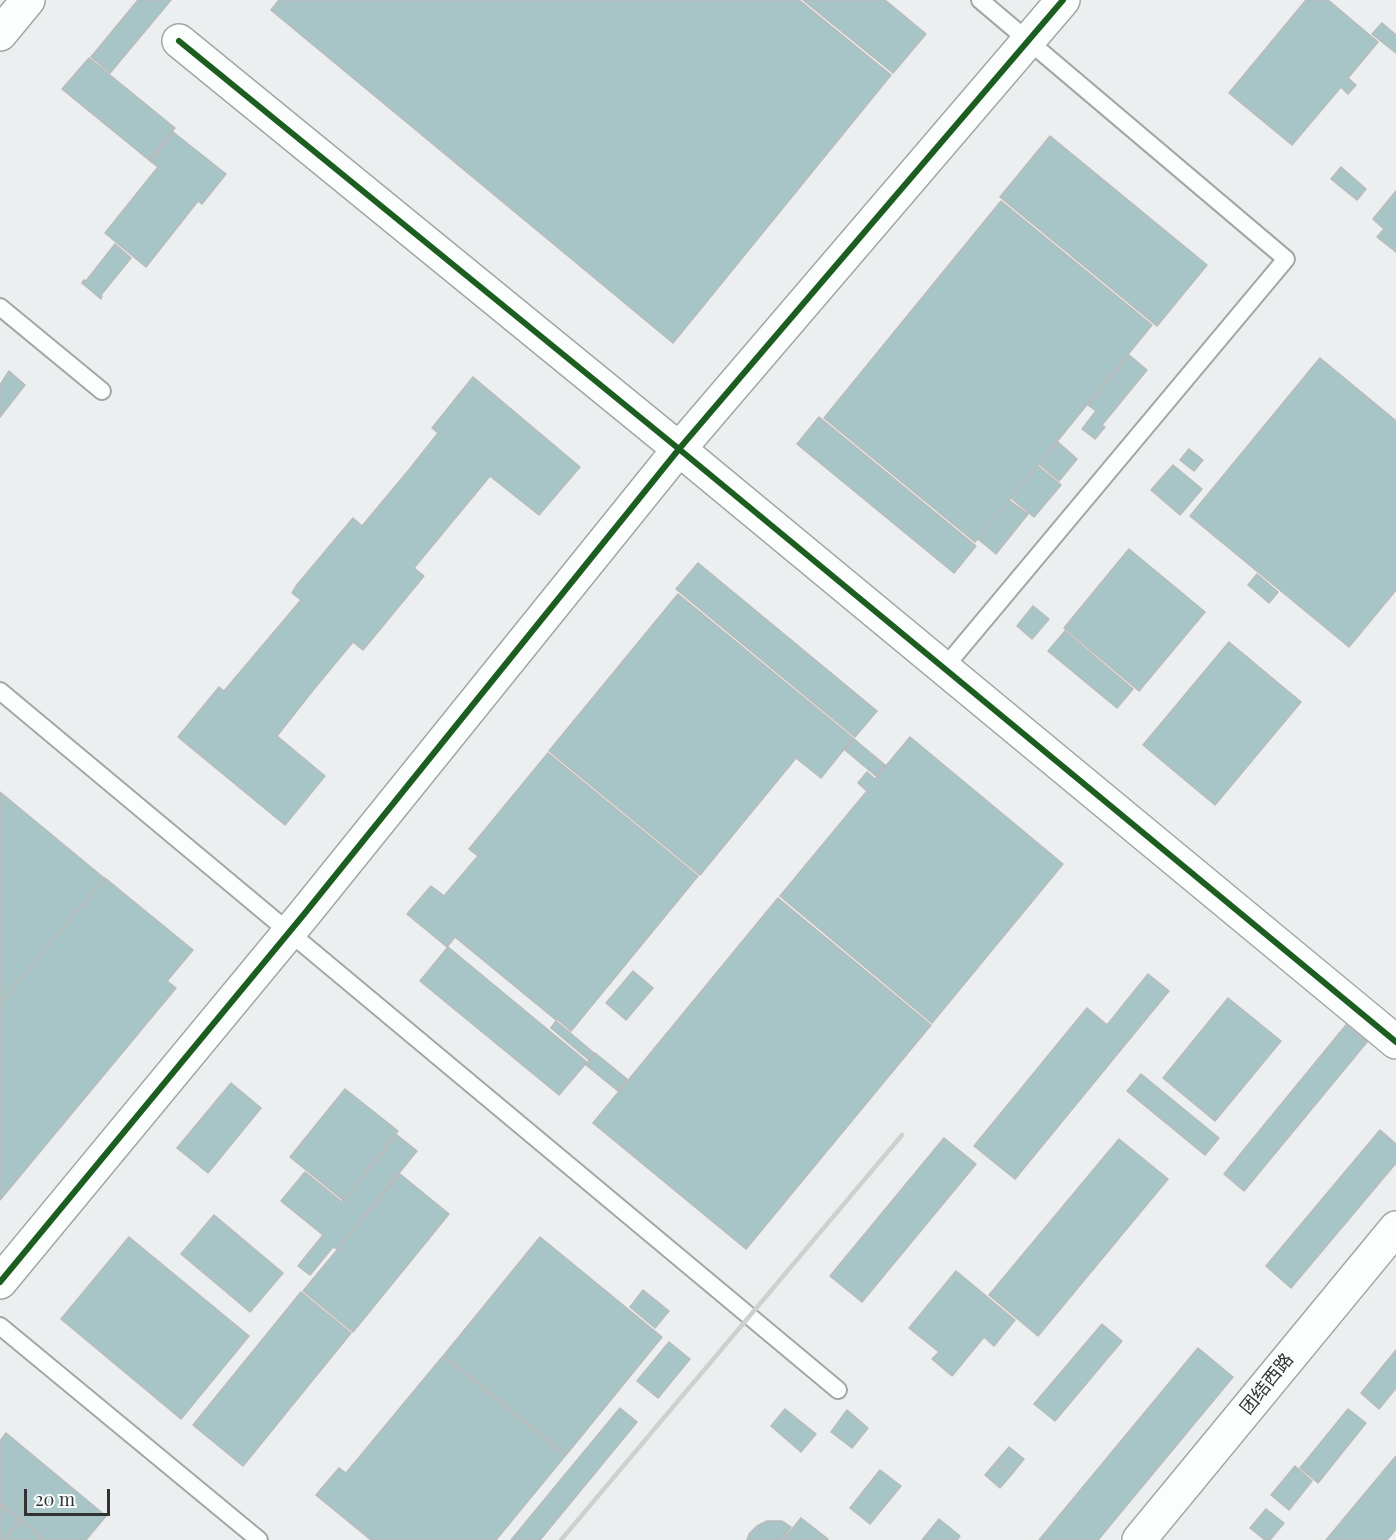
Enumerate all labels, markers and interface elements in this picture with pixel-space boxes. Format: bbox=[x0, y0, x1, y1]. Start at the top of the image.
street label: 团结西路 bbox=[1236, 1349, 1298, 1419]
scale bar bbox=[27, 1477, 112, 1515]
text: 20 m bbox=[35, 1487, 75, 1511]

